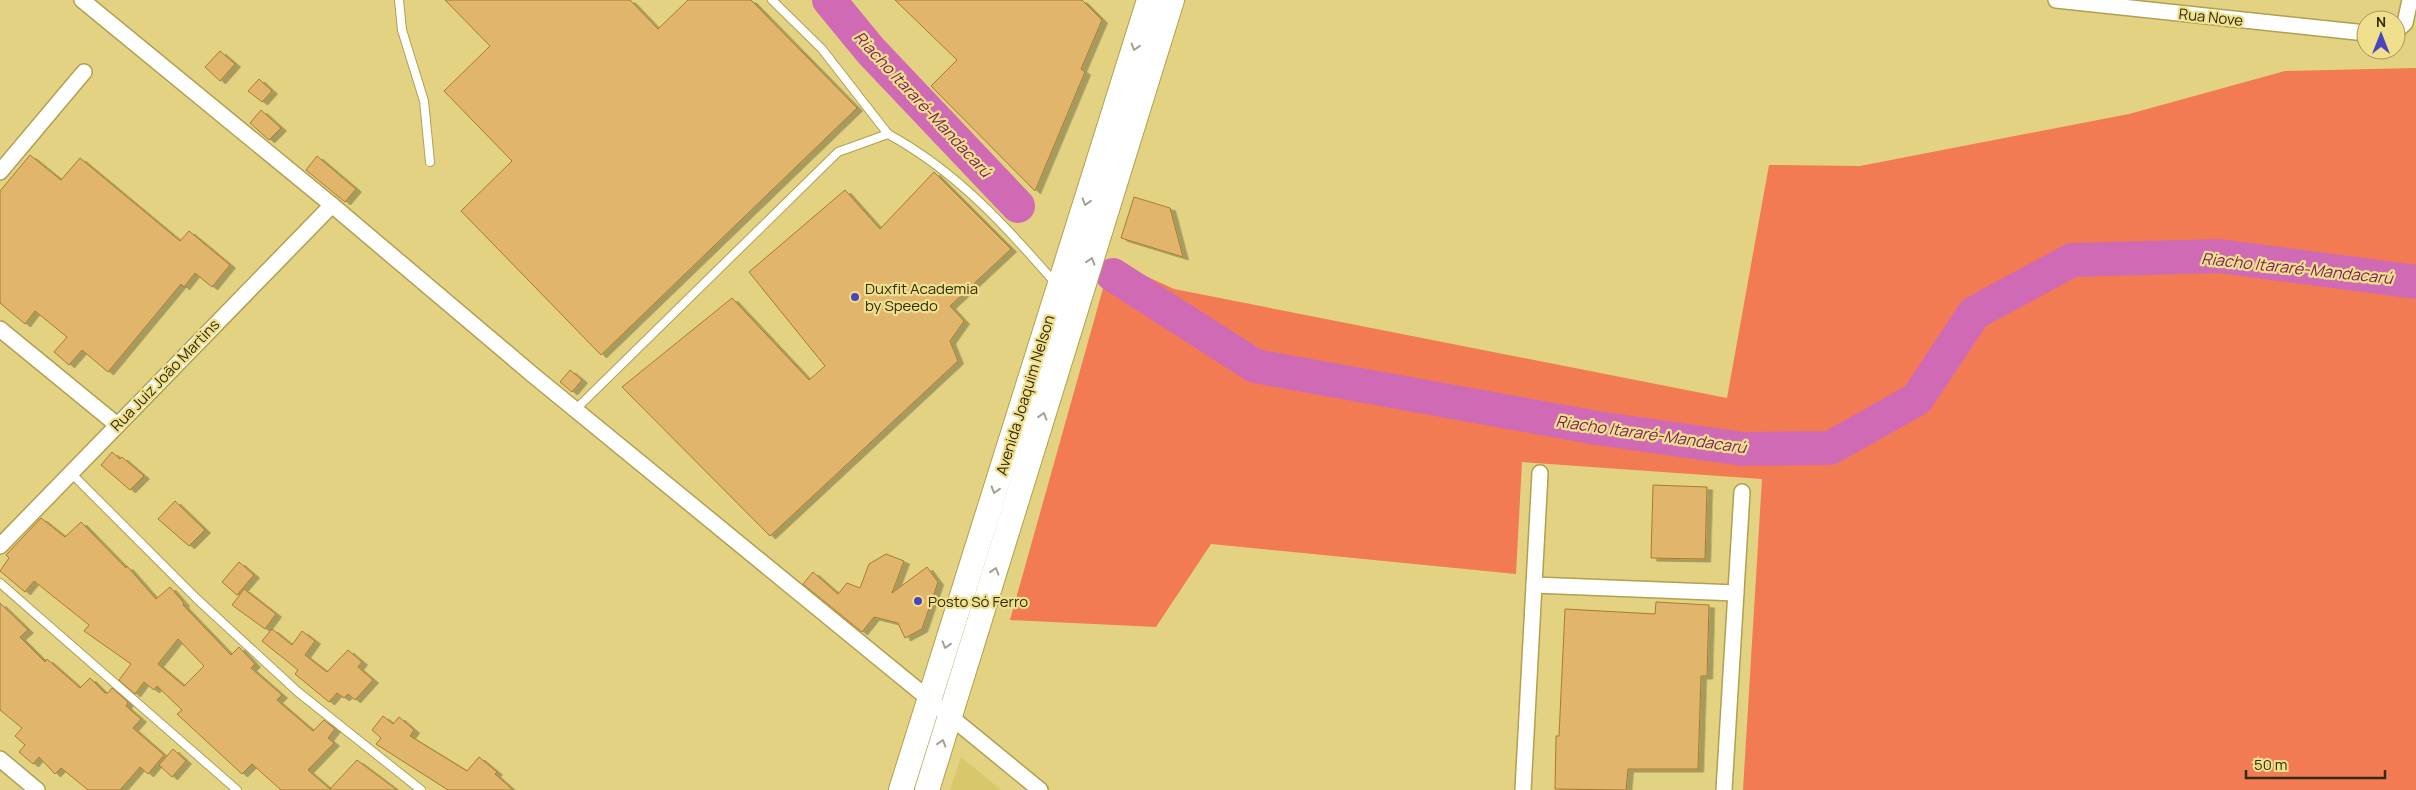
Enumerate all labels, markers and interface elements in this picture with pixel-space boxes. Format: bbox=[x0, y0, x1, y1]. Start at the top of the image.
street label: Rua Nove bbox=[2178, 3, 2244, 31]
north arrow bbox=[2356, 10, 2406, 60]
text: N bbox=[2376, 12, 2386, 31]
water label: Riacho Itararé-Mandacarú bbox=[849, 26, 998, 183]
one-way arrow bbox=[1130, 42, 1140, 50]
one-way arrow bbox=[1081, 197, 1091, 205]
water label: Riacho Itararé-Mandacarú bbox=[2200, 247, 2395, 289]
one-way arrow bbox=[1086, 258, 1096, 266]
place label: Duxfit Academia by Speedo bbox=[865, 278, 978, 316]
marker: Duxfit Academia by Speedo bbox=[849, 291, 861, 303]
street label: Avenida Joaquim Nelson bbox=[991, 312, 1059, 478]
street label: Rua Juiz João Martins bbox=[106, 314, 224, 436]
water label: Riacho Itararé-Mandacarú bbox=[1554, 410, 1749, 458]
one-way arrow bbox=[1038, 413, 1048, 421]
one-way arrow bbox=[991, 485, 1001, 494]
one-way arrow bbox=[989, 568, 999, 576]
place label: Posto Só Ferro bbox=[928, 591, 1028, 612]
marker: Posto Só Ferro bbox=[912, 595, 924, 607]
one-way arrow bbox=[942, 640, 952, 649]
one-way arrow bbox=[936, 740, 946, 748]
scale bar bbox=[2246, 748, 2385, 780]
text: 50 m bbox=[2254, 754, 2288, 775]

